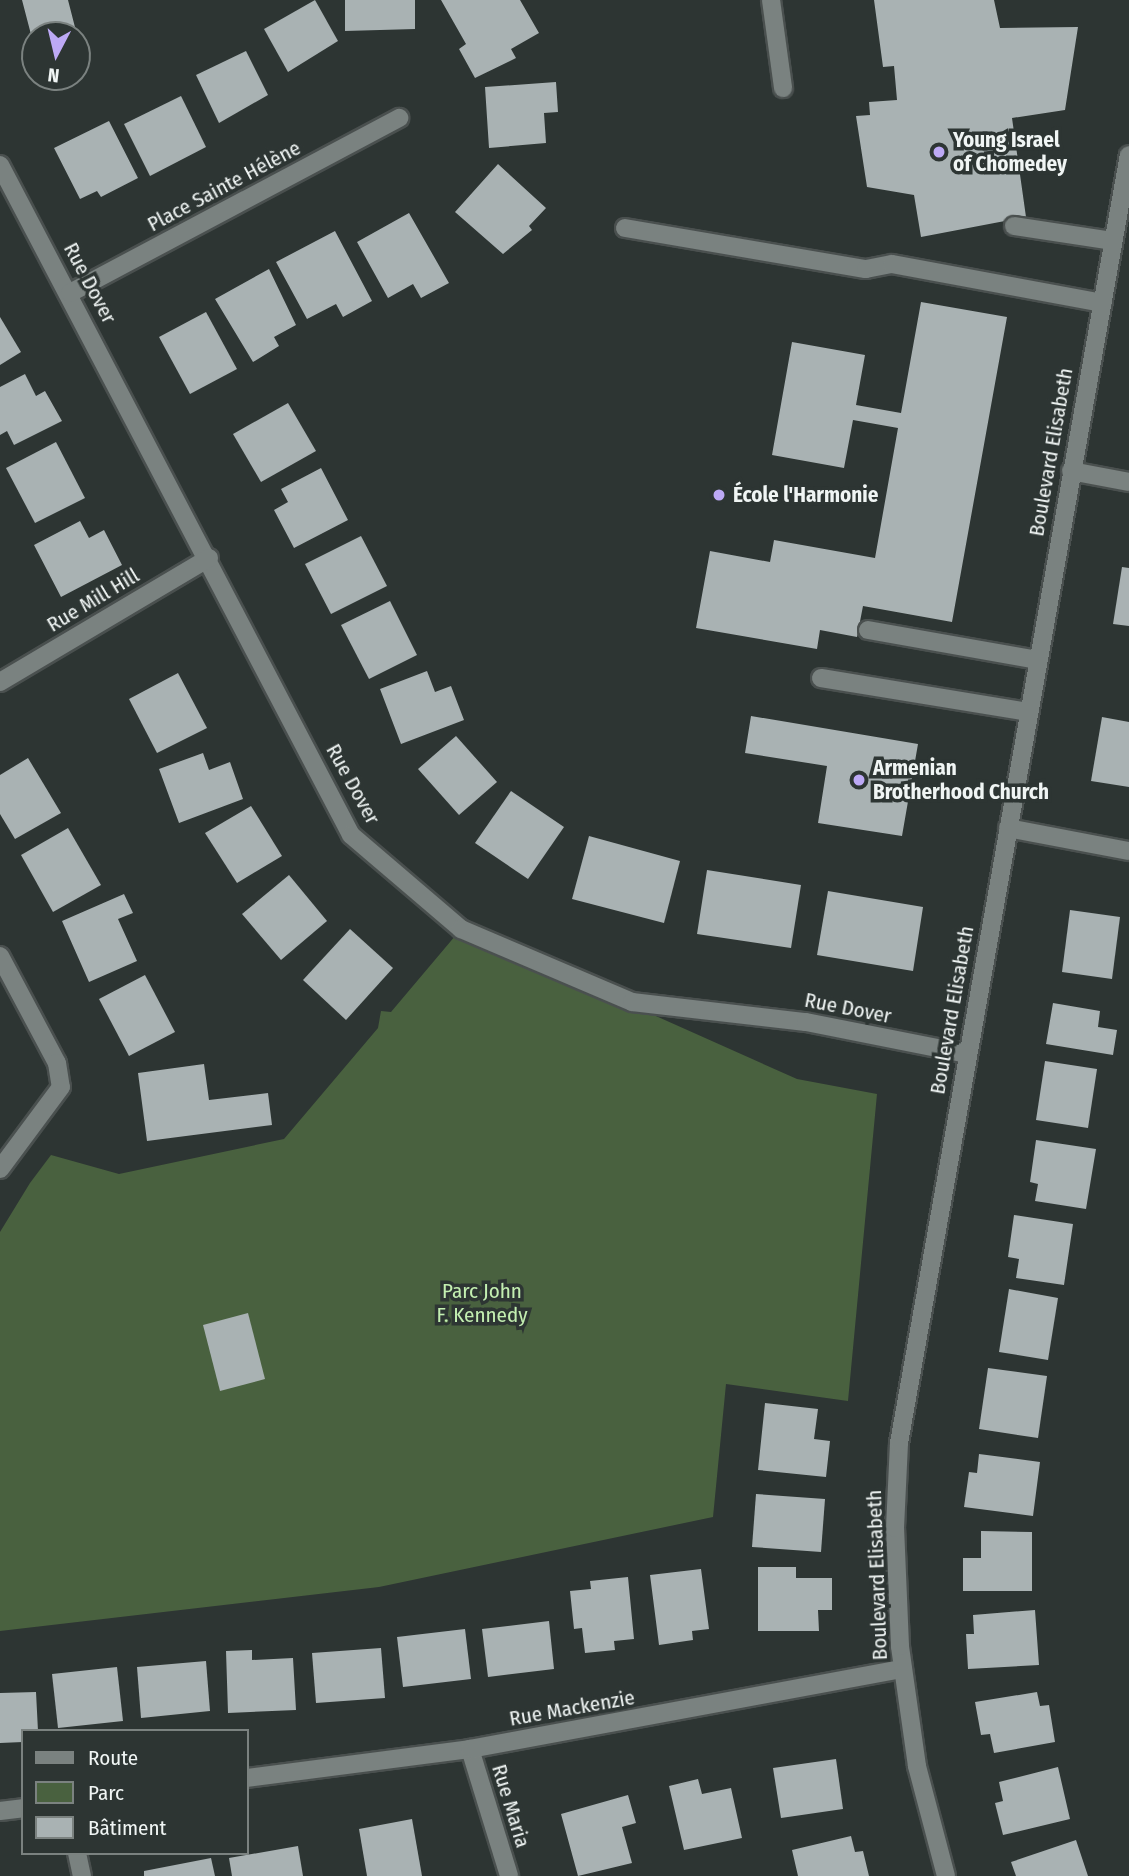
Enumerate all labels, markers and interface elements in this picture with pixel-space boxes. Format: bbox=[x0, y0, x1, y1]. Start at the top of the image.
north arrow bbox=[21, 21, 91, 91]
text: N bbox=[47, 63, 61, 87]
place label: Young Israel of Chomedey bbox=[953, 127, 1067, 177]
street label: Place Sainte Hélène bbox=[143, 135, 305, 237]
marker: Young Israel of Chomedey bbox=[931, 144, 947, 160]
street label: Rue Dover bbox=[58, 238, 122, 328]
street label: Boulevard Elisabeth bbox=[1024, 366, 1078, 538]
place label: École l'Harmonie bbox=[733, 482, 878, 508]
marker: École l'Harmonie bbox=[711, 487, 727, 503]
street label: Rue Mill Hill bbox=[42, 563, 144, 637]
street label: Rue Dover bbox=[321, 739, 385, 829]
place label: Armenian Brotherhood Church bbox=[873, 755, 1049, 805]
marker: Armenian Brotherhood Church bbox=[851, 772, 867, 788]
street label: Boulevard Elisabeth bbox=[925, 924, 979, 1096]
street label: Rue Dover bbox=[802, 987, 894, 1029]
park label: Parc John F. Kennedy bbox=[436, 1278, 528, 1328]
street label: Boulevard Elisabeth bbox=[861, 1489, 893, 1661]
street label: Rue Mackenzie bbox=[507, 1685, 637, 1731]
legend bbox=[21, 1729, 248, 1855]
text: Route bbox=[88, 1745, 138, 1771]
street label: Rue Maria bbox=[486, 1761, 536, 1851]
text: Parc bbox=[88, 1780, 124, 1806]
text: Bâtiment bbox=[88, 1815, 166, 1841]

